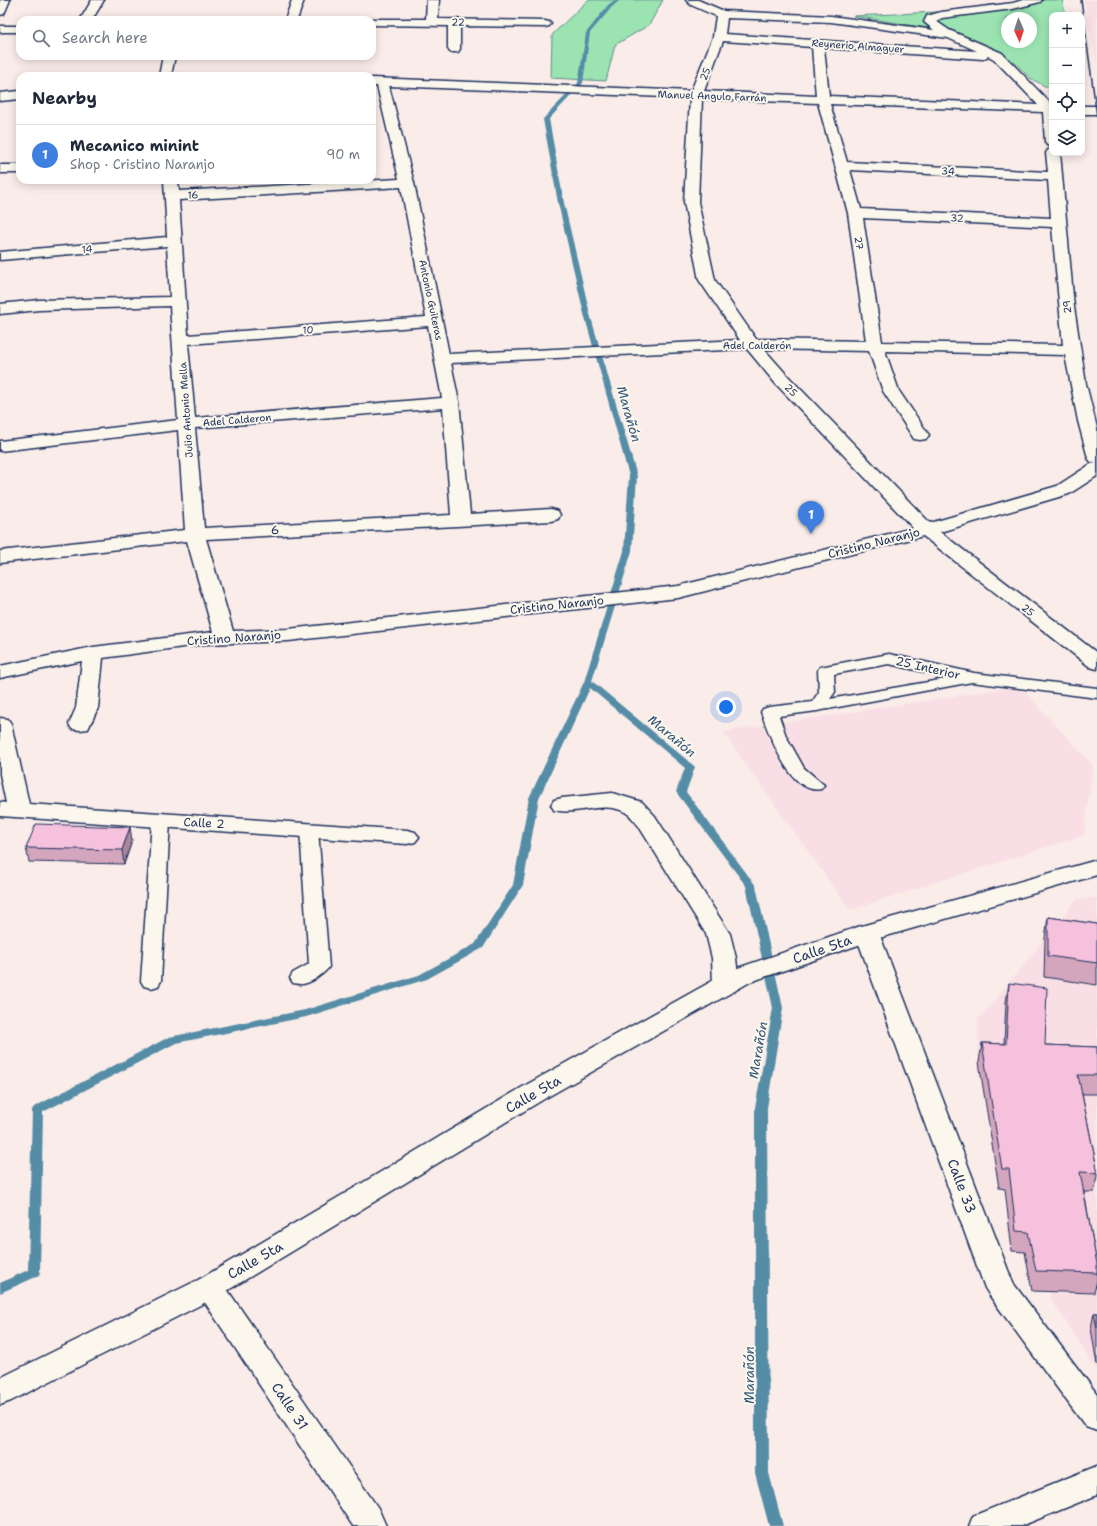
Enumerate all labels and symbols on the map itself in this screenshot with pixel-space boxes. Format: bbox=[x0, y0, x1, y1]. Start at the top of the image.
north arrow bbox=[1001, 12, 1037, 48]
street label: 22 bbox=[451, 15, 465, 29]
street label: Reynerio Almaguer bbox=[811, 36, 905, 56]
street label: 25 bbox=[697, 66, 713, 82]
street label: Manuel Angulo Farrán bbox=[657, 88, 767, 104]
street label: 34 bbox=[941, 164, 955, 178]
street label: 16 bbox=[187, 188, 199, 202]
street label: 32 bbox=[950, 211, 964, 225]
street label: 27 bbox=[852, 235, 866, 251]
street label: 14 bbox=[81, 242, 93, 256]
street label: Antonio Guiteras bbox=[416, 258, 446, 342]
street label: 29 bbox=[1060, 300, 1074, 314]
street label: 10 bbox=[302, 323, 314, 337]
street label: Adel Calderón bbox=[723, 339, 791, 352]
street label: Julio Antonio Mella bbox=[176, 361, 196, 458]
street label: 25 bbox=[782, 381, 800, 399]
water label: Marañón bbox=[613, 384, 645, 444]
street label: Adel Calderon bbox=[202, 411, 272, 429]
pin: 1 bbox=[798, 501, 824, 534]
street label: 6 bbox=[270, 522, 280, 538]
street label: Cristino Naranjo bbox=[826, 524, 922, 562]
street label: Cristino Naranjo bbox=[509, 592, 605, 618]
street label: 25 bbox=[1019, 601, 1037, 619]
street label: Cristino Naranjo bbox=[186, 627, 282, 649]
street label: 25 Interior bbox=[894, 653, 962, 683]
your location bbox=[716, 697, 736, 717]
water label: Marañón bbox=[644, 711, 700, 761]
street label: Calle 2 bbox=[183, 814, 225, 832]
street label: Calle 5ta bbox=[790, 930, 854, 967]
water label: Marañón bbox=[745, 1020, 771, 1080]
street label: Calle 5ta bbox=[502, 1071, 564, 1117]
street label: Calle 33 bbox=[943, 1156, 981, 1216]
street label: Calle 5ta bbox=[224, 1237, 286, 1283]
water label: Marañón bbox=[741, 1346, 758, 1404]
street label: Calle 31 bbox=[268, 1379, 312, 1433]

